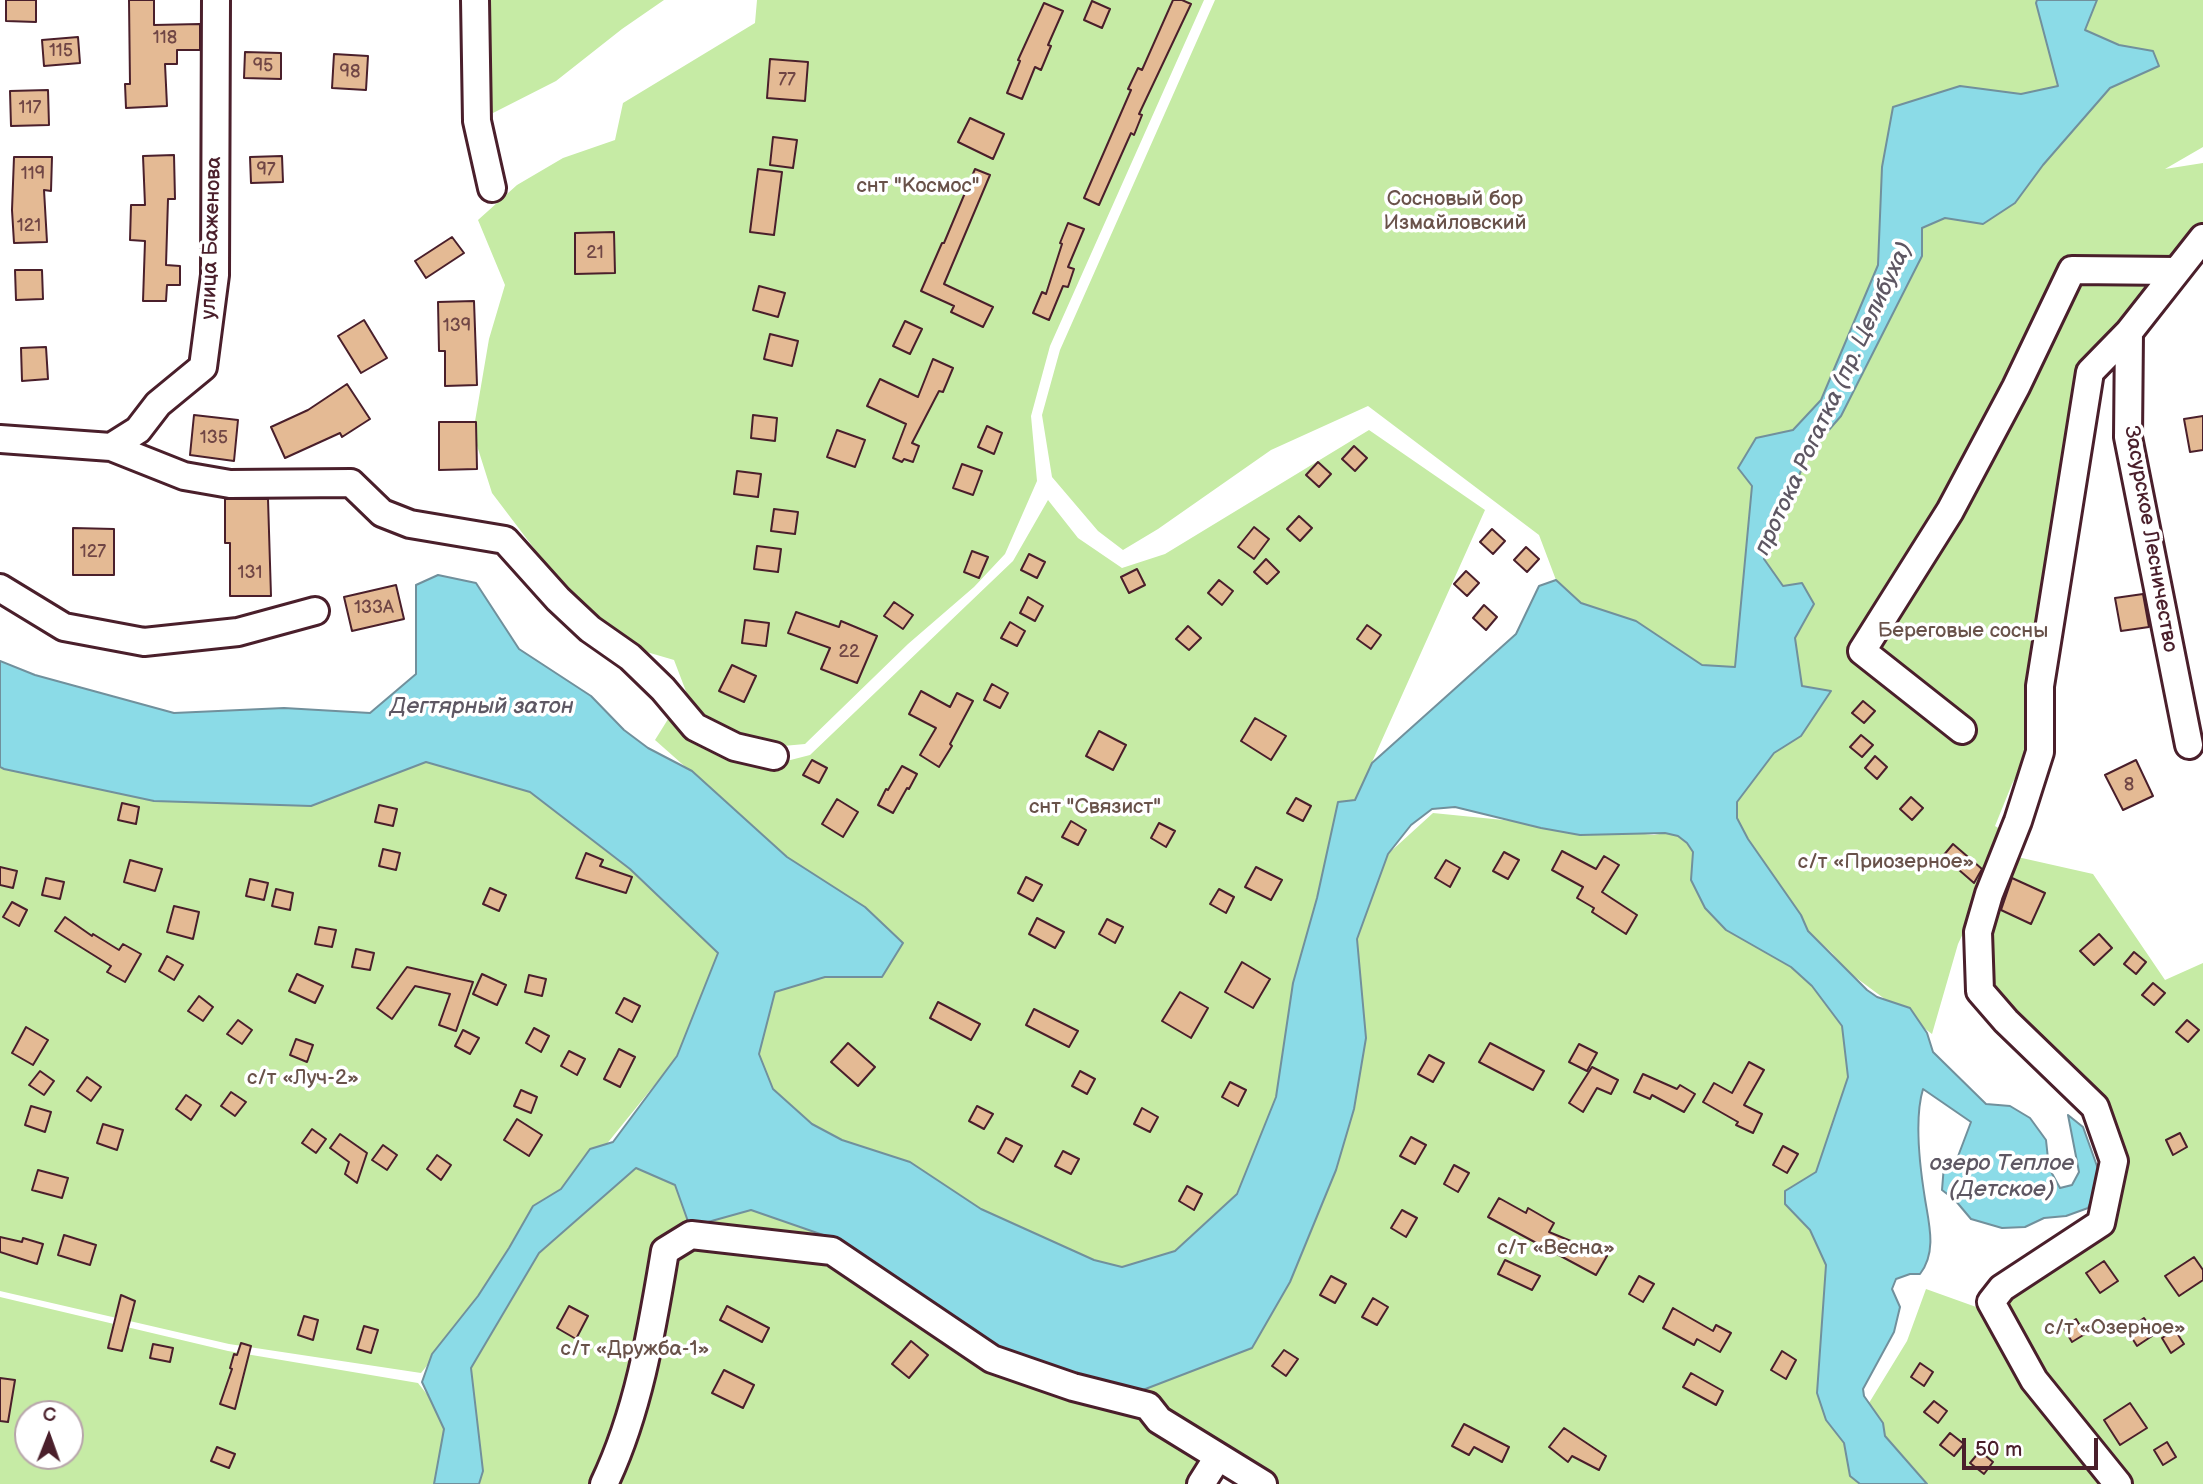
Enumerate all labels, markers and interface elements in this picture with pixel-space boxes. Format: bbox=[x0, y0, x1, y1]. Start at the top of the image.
house number: 118 bbox=[153, 27, 177, 49]
house number: 115 bbox=[49, 40, 73, 62]
house number: 95 bbox=[253, 55, 273, 77]
house number: 98 bbox=[340, 61, 360, 83]
house number: 77 bbox=[778, 69, 796, 91]
house number: 117 bbox=[19, 97, 41, 119]
street label: улица Баженова bbox=[197, 156, 227, 320]
house number: 97 bbox=[256, 159, 276, 181]
house number: 119 bbox=[21, 163, 45, 185]
park label: снт "Космос" bbox=[856, 174, 980, 200]
park label: Сосновый бор Измайловский bbox=[1384, 187, 1526, 237]
house number: 121 bbox=[17, 215, 41, 237]
water label: протока Рогатка (пр. Целибуха) bbox=[1749, 238, 1919, 560]
house number: 21 bbox=[586, 242, 604, 264]
house number: 139 bbox=[443, 315, 471, 337]
street label: Засурское Лесничество bbox=[2118, 424, 2182, 654]
house number: 135 bbox=[200, 427, 228, 449]
house number: 127 bbox=[80, 541, 106, 563]
house number: 131 bbox=[237, 562, 263, 584]
house number: 133А bbox=[354, 597, 394, 619]
park label: Береговые сосны bbox=[1878, 619, 2048, 645]
house number: 22 bbox=[838, 641, 860, 663]
water label: Дегтярный затон bbox=[390, 693, 574, 721]
house number: 8 bbox=[2124, 774, 2134, 796]
park label: снт "Связист" bbox=[1029, 795, 1161, 821]
park label: с/т «Приозерное» bbox=[1798, 850, 1974, 876]
park label: с/т «Луч-2» bbox=[247, 1066, 359, 1092]
water label: озеро Теплое (Детское) bbox=[1930, 1150, 2074, 1204]
park label: с/т «Весна» bbox=[1497, 1236, 1615, 1262]
park label: с/т «Озерное» bbox=[2044, 1316, 2186, 1342]
park label: с/т «Дружба-1» bbox=[561, 1337, 709, 1363]
north arrow bbox=[14, 1400, 84, 1470]
text: С bbox=[43, 1404, 56, 1427]
scale bar bbox=[1965, 1424, 2102, 1468]
text: 50 m bbox=[1975, 1437, 2022, 1462]

